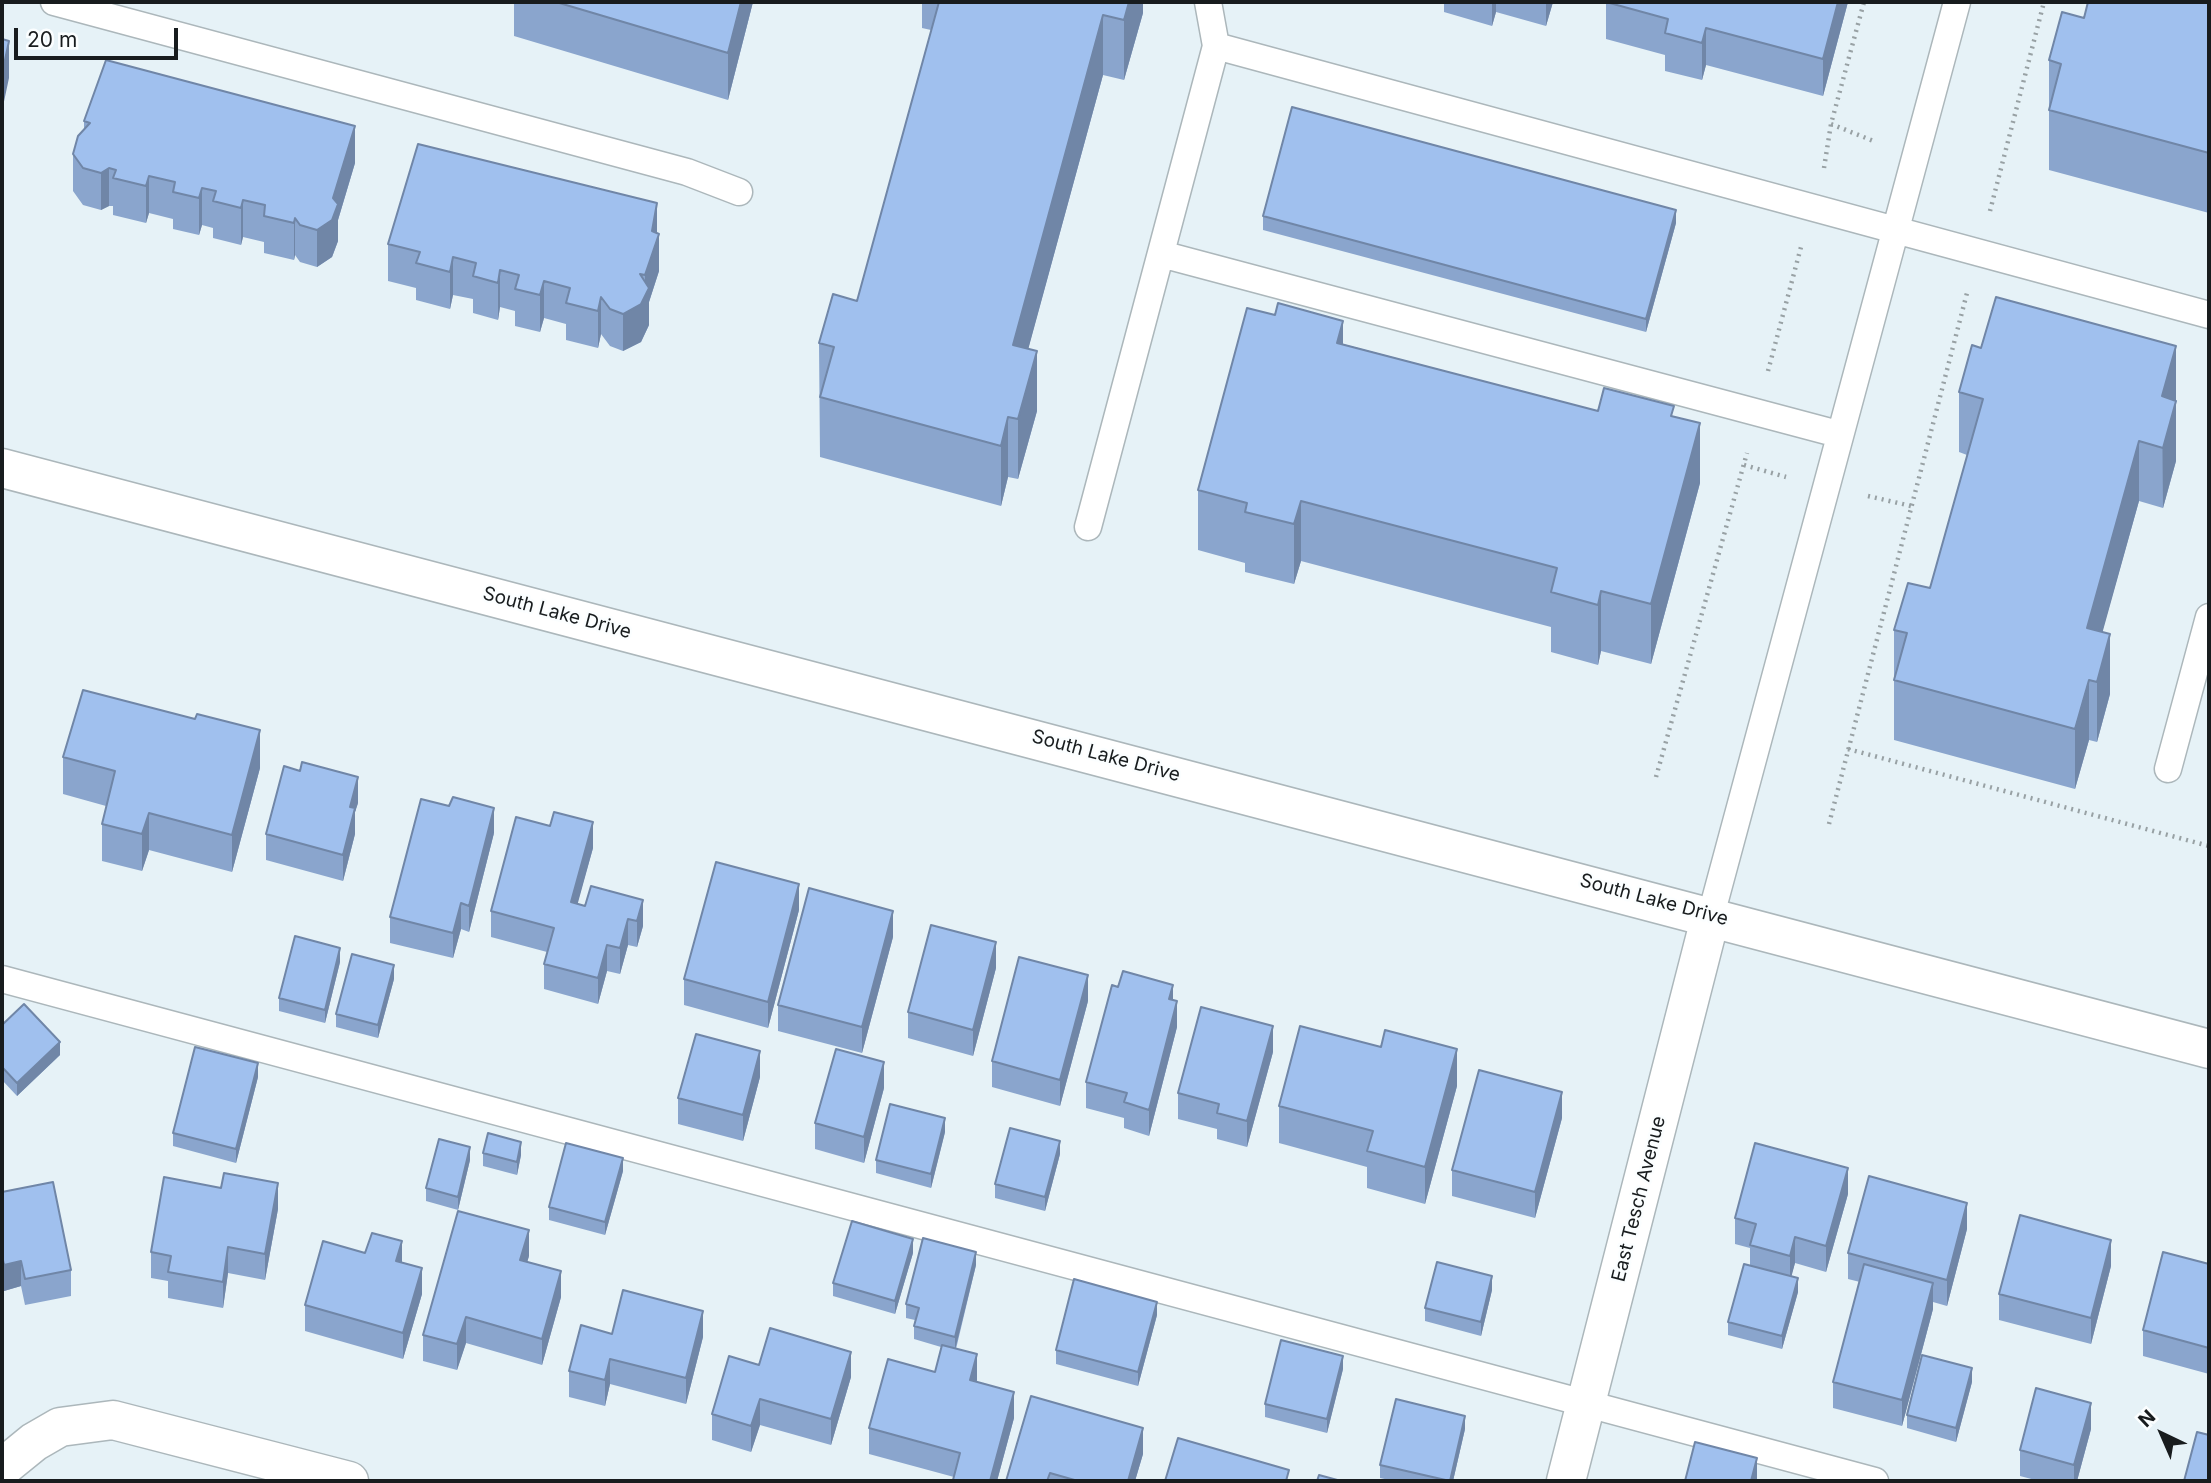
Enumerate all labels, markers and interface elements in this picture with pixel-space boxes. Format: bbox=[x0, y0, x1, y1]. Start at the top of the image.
scale bar bbox=[18, 14, 182, 58]
text: 20 m bbox=[27, 27, 77, 52]
street label: South Lake Drive bbox=[480, 582, 634, 644]
street label: South Lake Drive bbox=[1029, 725, 1183, 787]
street label: South Lake Drive bbox=[1577, 869, 1731, 931]
street label: East Tesch Avenue bbox=[1607, 1114, 1671, 1284]
north arrow bbox=[2127, 1399, 2197, 1469]
text: N bbox=[2134, 1405, 2160, 1432]

